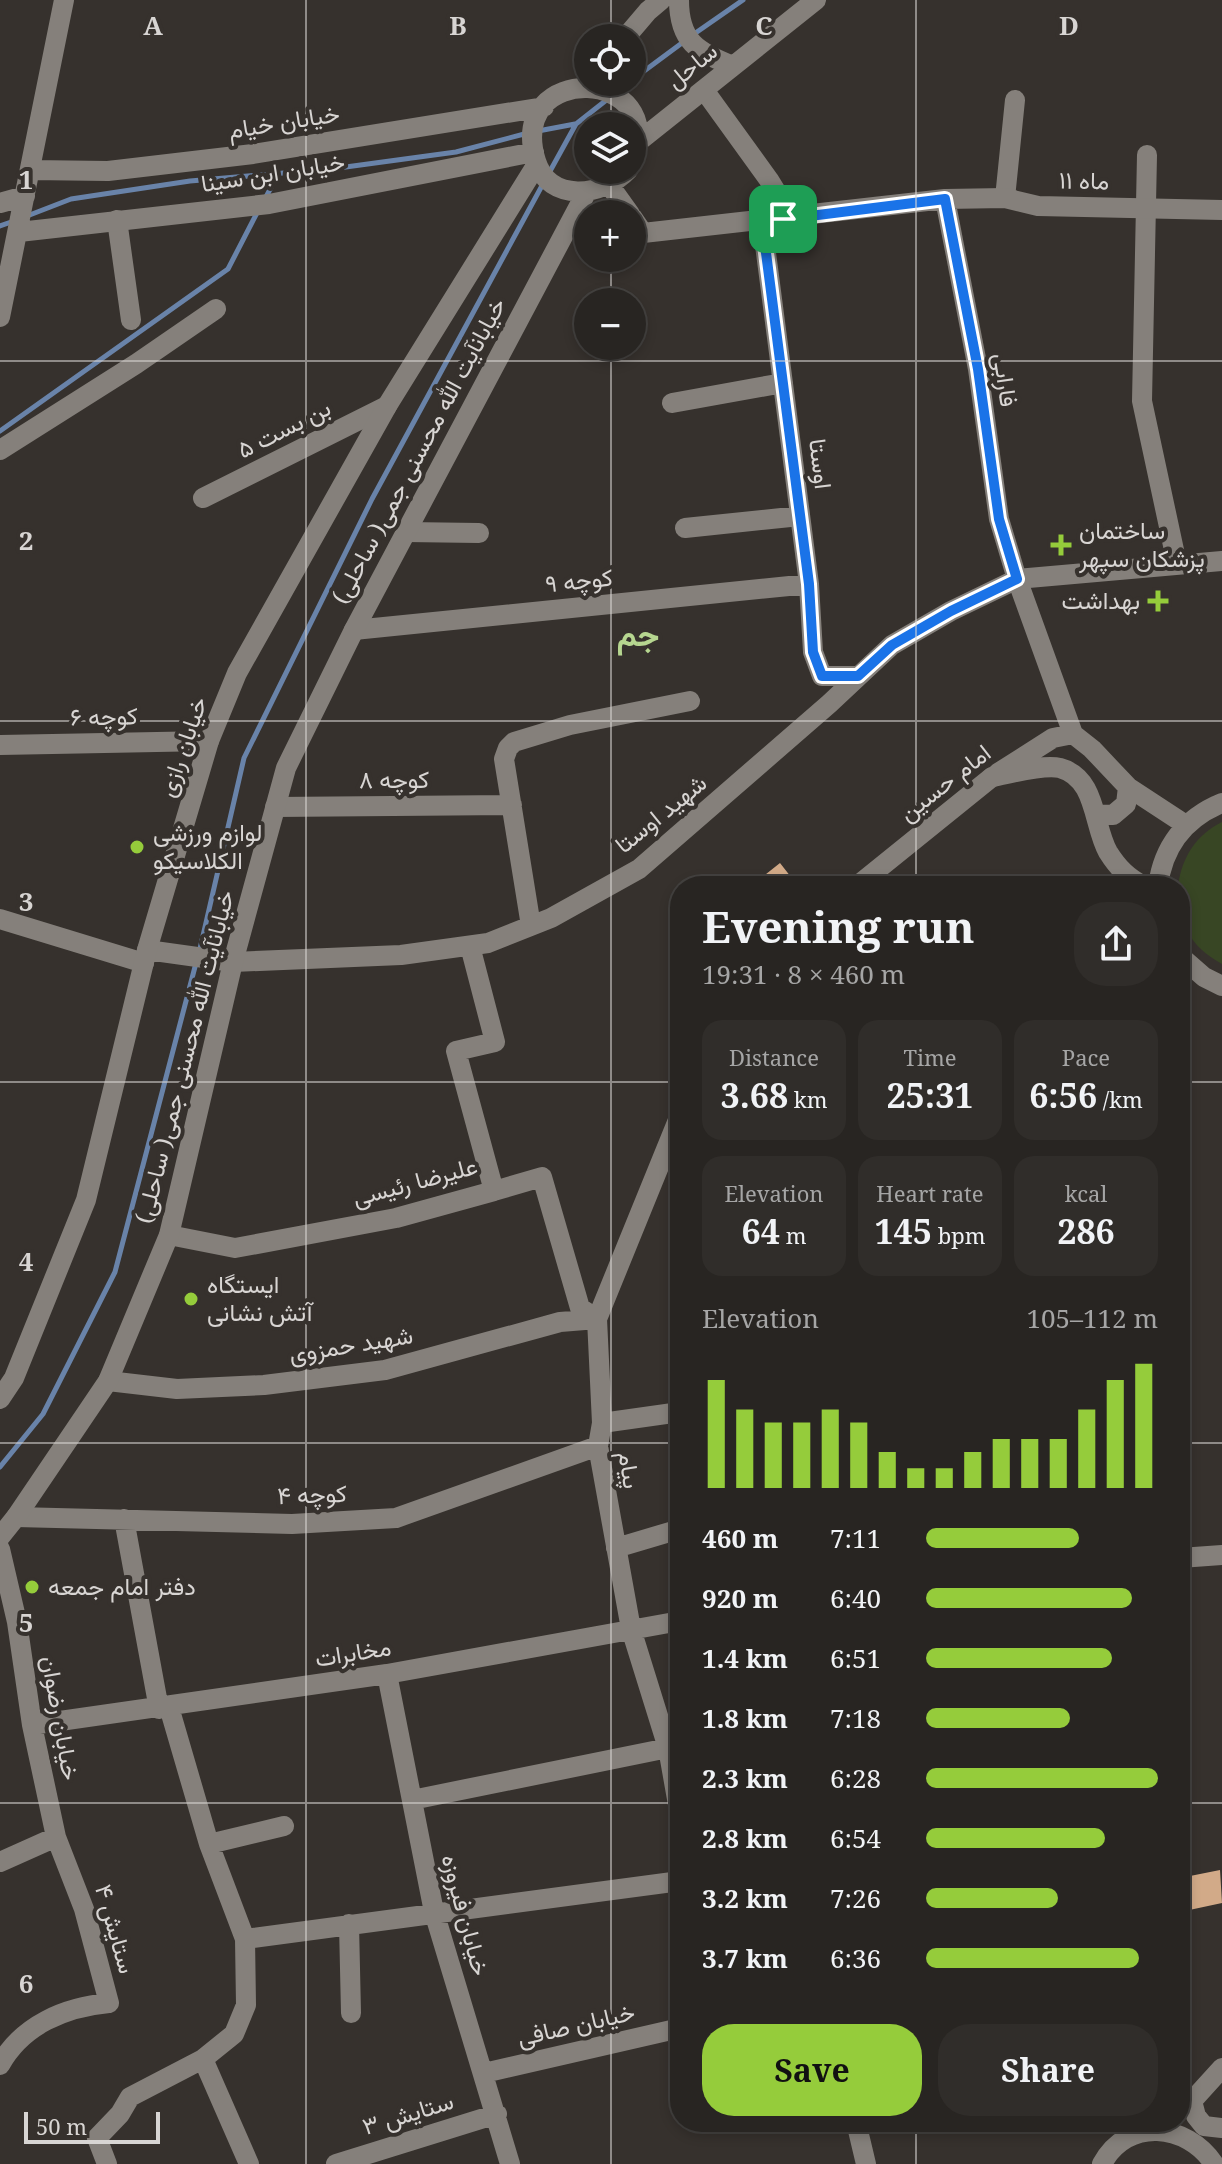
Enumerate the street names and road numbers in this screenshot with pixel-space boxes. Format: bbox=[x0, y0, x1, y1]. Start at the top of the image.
street label: ساحل bbox=[658, 34, 724, 96]
street label: خیابان خیام bbox=[226, 95, 342, 147]
street label: خیابان ابن سینا bbox=[199, 144, 347, 199]
street label: ماه ۱۱ bbox=[1059, 163, 1109, 196]
street label: خیابانآیت الله محسنی جمی( ساحلی) bbox=[323, 291, 513, 609]
street label: فارابی bbox=[986, 351, 1027, 409]
street label: بن بست ۵ bbox=[231, 390, 336, 465]
street label: اوستا bbox=[802, 437, 841, 491]
street label: کوچه ۹ bbox=[543, 560, 614, 600]
street label: خیابان رازی bbox=[149, 692, 214, 801]
street label: کوچه ۶ bbox=[70, 698, 138, 734]
street label: امام حسین bbox=[891, 735, 998, 829]
street label: کوچه ۸ bbox=[359, 762, 429, 796]
street label: شهید اوستا bbox=[607, 766, 713, 860]
street label: خیابانآیت الله محسنی جمی( ساحلی) bbox=[126, 887, 241, 1227]
street label: علیرضا رئیسی bbox=[348, 1148, 481, 1213]
street label: شهید حمزوی bbox=[286, 1317, 415, 1370]
street label: پیام bbox=[610, 1449, 650, 1491]
street label: کوچه ۴ bbox=[276, 1476, 347, 1512]
street label: مخابرات bbox=[312, 1629, 393, 1674]
street label: خیابان رضوان bbox=[34, 1653, 89, 1783]
street label: خیابان فیروزه bbox=[434, 1850, 499, 1979]
street label: ستایش ۴ bbox=[88, 1880, 145, 1977]
street label: خیابان صافی bbox=[514, 1994, 638, 2053]
street label: ستایش ۳ bbox=[358, 2083, 457, 2142]

